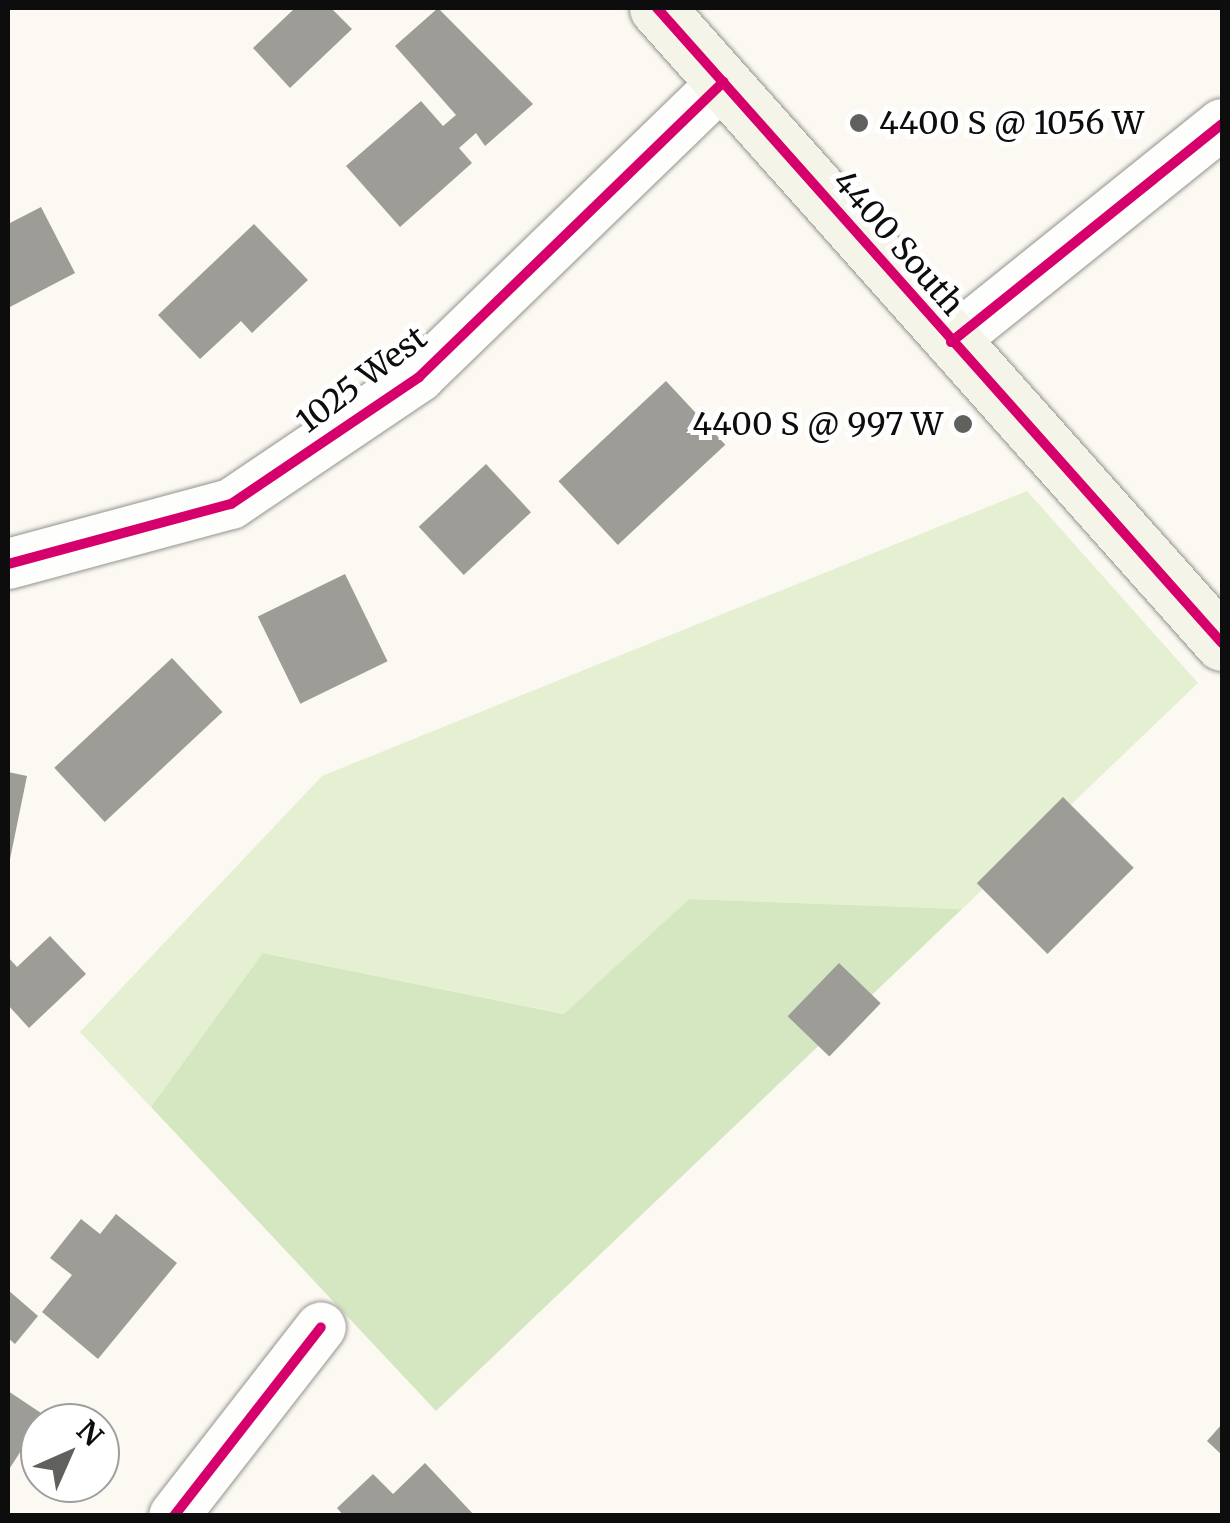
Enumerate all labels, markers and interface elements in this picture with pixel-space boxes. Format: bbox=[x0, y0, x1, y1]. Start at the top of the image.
place label: 4400 S @ 1056 W bbox=[879, 104, 1144, 142]
marker: 4400 S @ 1056 W bbox=[848, 112, 870, 134]
street label: 4400 South bbox=[825, 163, 971, 323]
street label: 1025 West bbox=[290, 319, 434, 441]
place label: 4400 S @ 997 W bbox=[692, 405, 943, 443]
marker: 4400 S @ 997 W bbox=[952, 413, 974, 435]
north arrow bbox=[20, 1403, 120, 1503]
text: N bbox=[69, 1413, 110, 1454]

